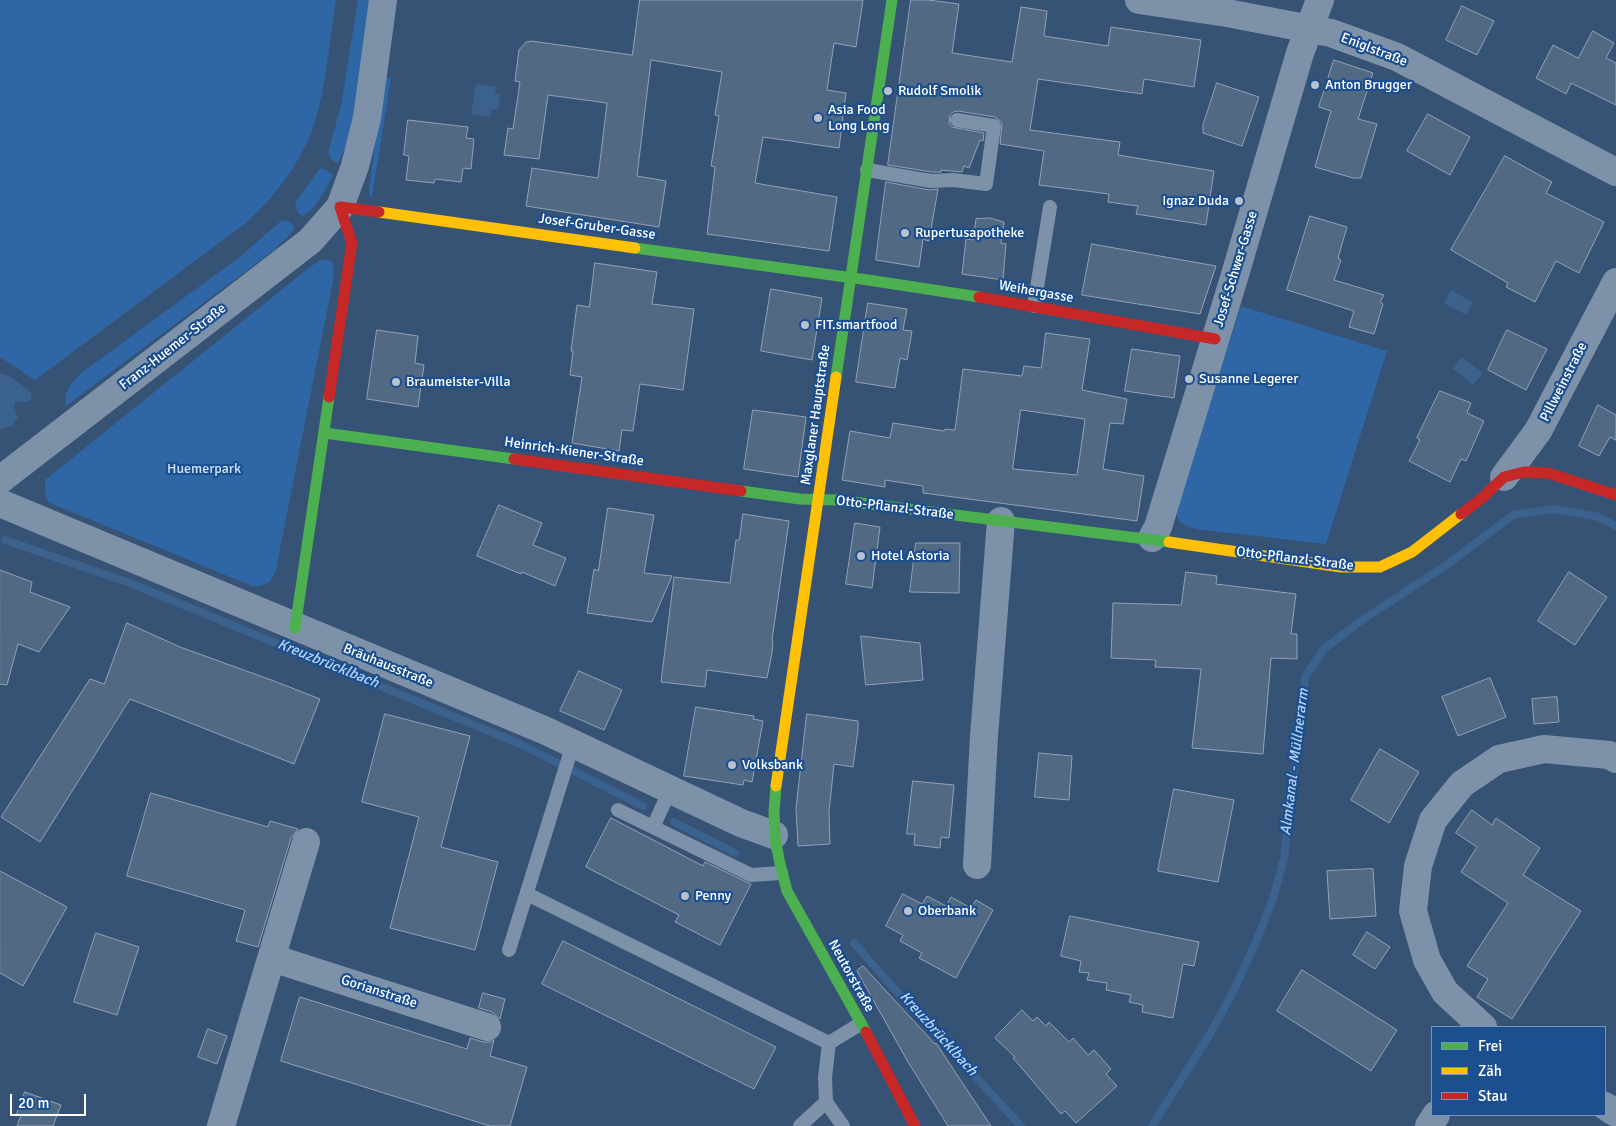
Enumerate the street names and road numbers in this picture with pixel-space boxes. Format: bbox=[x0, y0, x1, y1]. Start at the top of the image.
street label: Eniglstraße bbox=[1338, 30, 1410, 70]
street label: Josef-Schwer-Gasse bbox=[1210, 209, 1262, 329]
street label: Josef-Gruber-Gasse bbox=[537, 210, 657, 244]
street label: Weihergasse bbox=[997, 277, 1075, 307]
street label: Franz-Huemer-Straße bbox=[116, 300, 230, 394]
street label: Pillweinstraße bbox=[1537, 339, 1591, 425]
street label: Maxglaner Hauptstraße bbox=[798, 344, 834, 486]
street label: Heinrich-Kiener-Straße bbox=[503, 434, 645, 470]
street label: Otto-Pflanzl-Straße bbox=[835, 492, 955, 524]
street label: Otto-Pflanzl-Straße bbox=[1235, 543, 1355, 575]
street label: Bräuhausstraße bbox=[341, 640, 435, 692]
street label: Neutorstraße bbox=[824, 937, 878, 1015]
street label: Gorianstraße bbox=[339, 972, 419, 1012]

